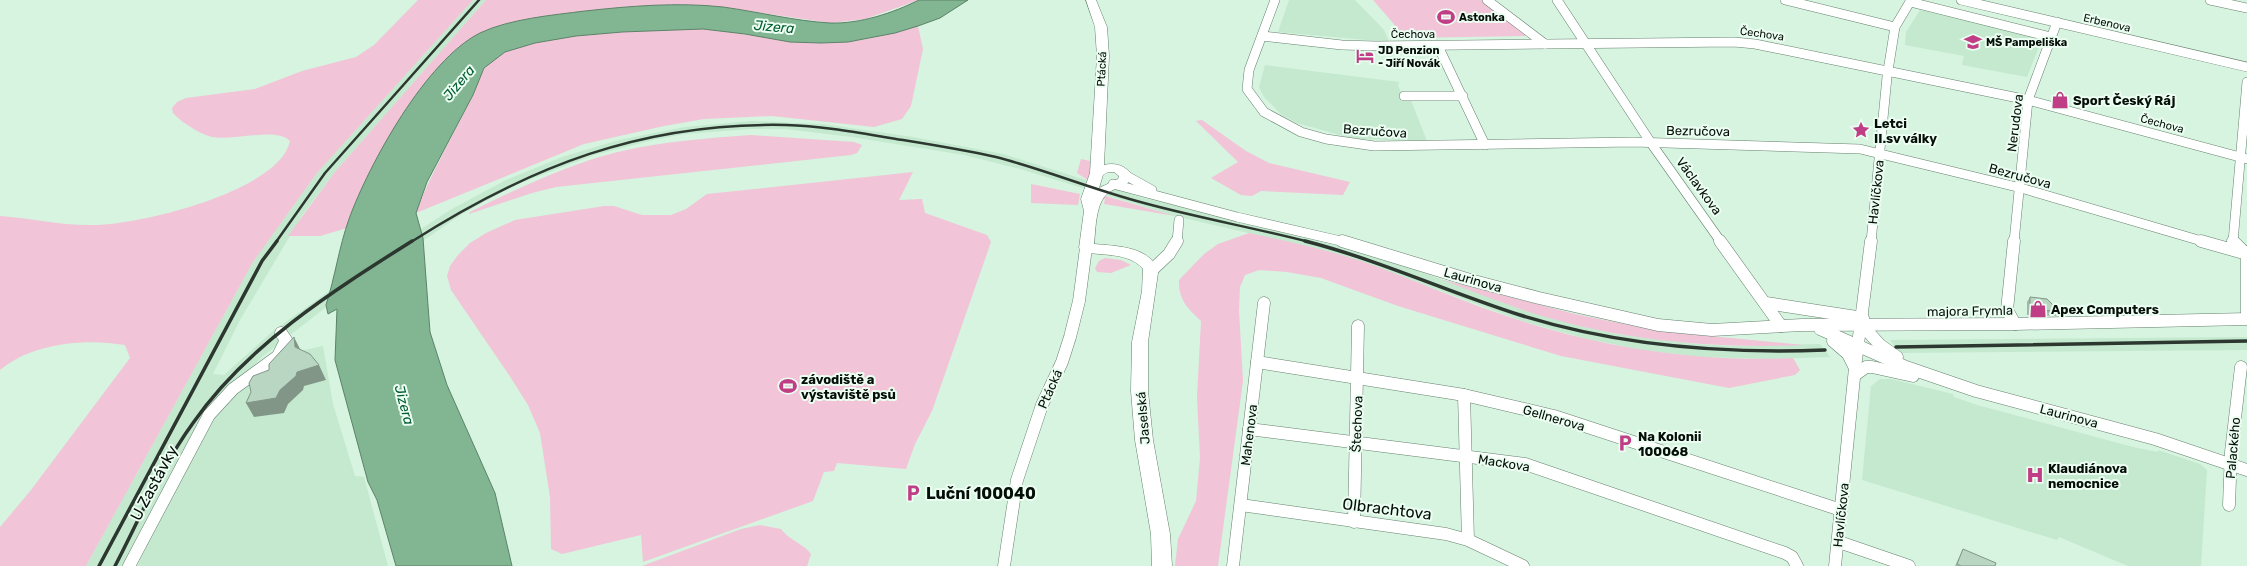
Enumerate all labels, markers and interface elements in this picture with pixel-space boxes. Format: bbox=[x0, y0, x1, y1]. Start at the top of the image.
sports icon: Astonka bbox=[1436, 7, 1456, 27]
place label: Astonka bbox=[1459, 11, 1505, 24]
street label: Erbenova bbox=[2082, 11, 2132, 35]
water label: Jizera bbox=[753, 17, 795, 37]
street label: Čechova bbox=[1739, 24, 1785, 44]
street label: Čechova bbox=[1391, 28, 1435, 41]
school or university icon: MŠ Pampeliška bbox=[1963, 32, 1983, 52]
place label: MŠ Pampeliška bbox=[1986, 35, 2067, 49]
place label: JD Penzion - Jiří Novák bbox=[1378, 44, 1441, 70]
hotel icon: JD Penzion - Jiří Novák bbox=[1355, 46, 1375, 66]
street label: Ptácká bbox=[1095, 51, 1109, 87]
water label: Jizera bbox=[439, 62, 479, 104]
shop icon: Sport Český Ráj bbox=[2050, 90, 2070, 110]
place label: Sport Český Ráj bbox=[2073, 92, 2175, 108]
street label: Nerudova bbox=[2004, 93, 2026, 153]
street label: Čechova bbox=[2139, 112, 2185, 136]
place label: Letci II.sv války bbox=[1874, 116, 1937, 146]
place icon: Letci II.sv války bbox=[1851, 120, 1871, 140]
street label: Bezručova bbox=[1343, 121, 1407, 141]
street label: Bezručova bbox=[1666, 123, 1730, 139]
street label: Václavkova bbox=[1673, 154, 1725, 218]
street label: Havlíčkova bbox=[1865, 159, 1887, 225]
street label: Bezručova bbox=[1987, 160, 2053, 192]
street label: Laurinova bbox=[1442, 265, 1504, 295]
shop icon: Apex Computers bbox=[2028, 299, 2048, 319]
place label: Apex Computers bbox=[2051, 302, 2159, 317]
street label: majora Frymla bbox=[1927, 303, 2013, 319]
street label: Ptácká bbox=[1035, 367, 1065, 411]
place label: závodiště a výstaviště psů bbox=[801, 372, 896, 402]
sports icon: závodiště a výstaviště psů bbox=[778, 376, 798, 396]
water label: Jizera bbox=[391, 383, 417, 427]
street label: Jaselská bbox=[1133, 391, 1153, 445]
street label: Štechova bbox=[1349, 395, 1365, 453]
street label: Laurinova bbox=[2038, 401, 2100, 431]
street label: Gellnerova bbox=[1521, 402, 1587, 434]
street label: Mahenova bbox=[1238, 403, 1260, 467]
street label: Palackého bbox=[2223, 416, 2243, 480]
place label: Na Kolonii 100068 bbox=[1638, 429, 1701, 459]
parking icon: Na Kolonii 100068 bbox=[1615, 433, 1635, 453]
street label: U Zastávky bbox=[126, 442, 182, 524]
street label: Mackova bbox=[1477, 451, 1531, 475]
place label: Klaudiánova nemocnice bbox=[2048, 461, 2127, 491]
hospital icon: Klaudiánova nemocnice bbox=[2025, 465, 2045, 485]
street label: Havlíčkova bbox=[1830, 482, 1852, 548]
parking icon: Luční 100040 bbox=[903, 483, 923, 503]
place label: Luční 100040 bbox=[926, 484, 1036, 503]
street label: Olbrachtova bbox=[1341, 494, 1433, 524]

